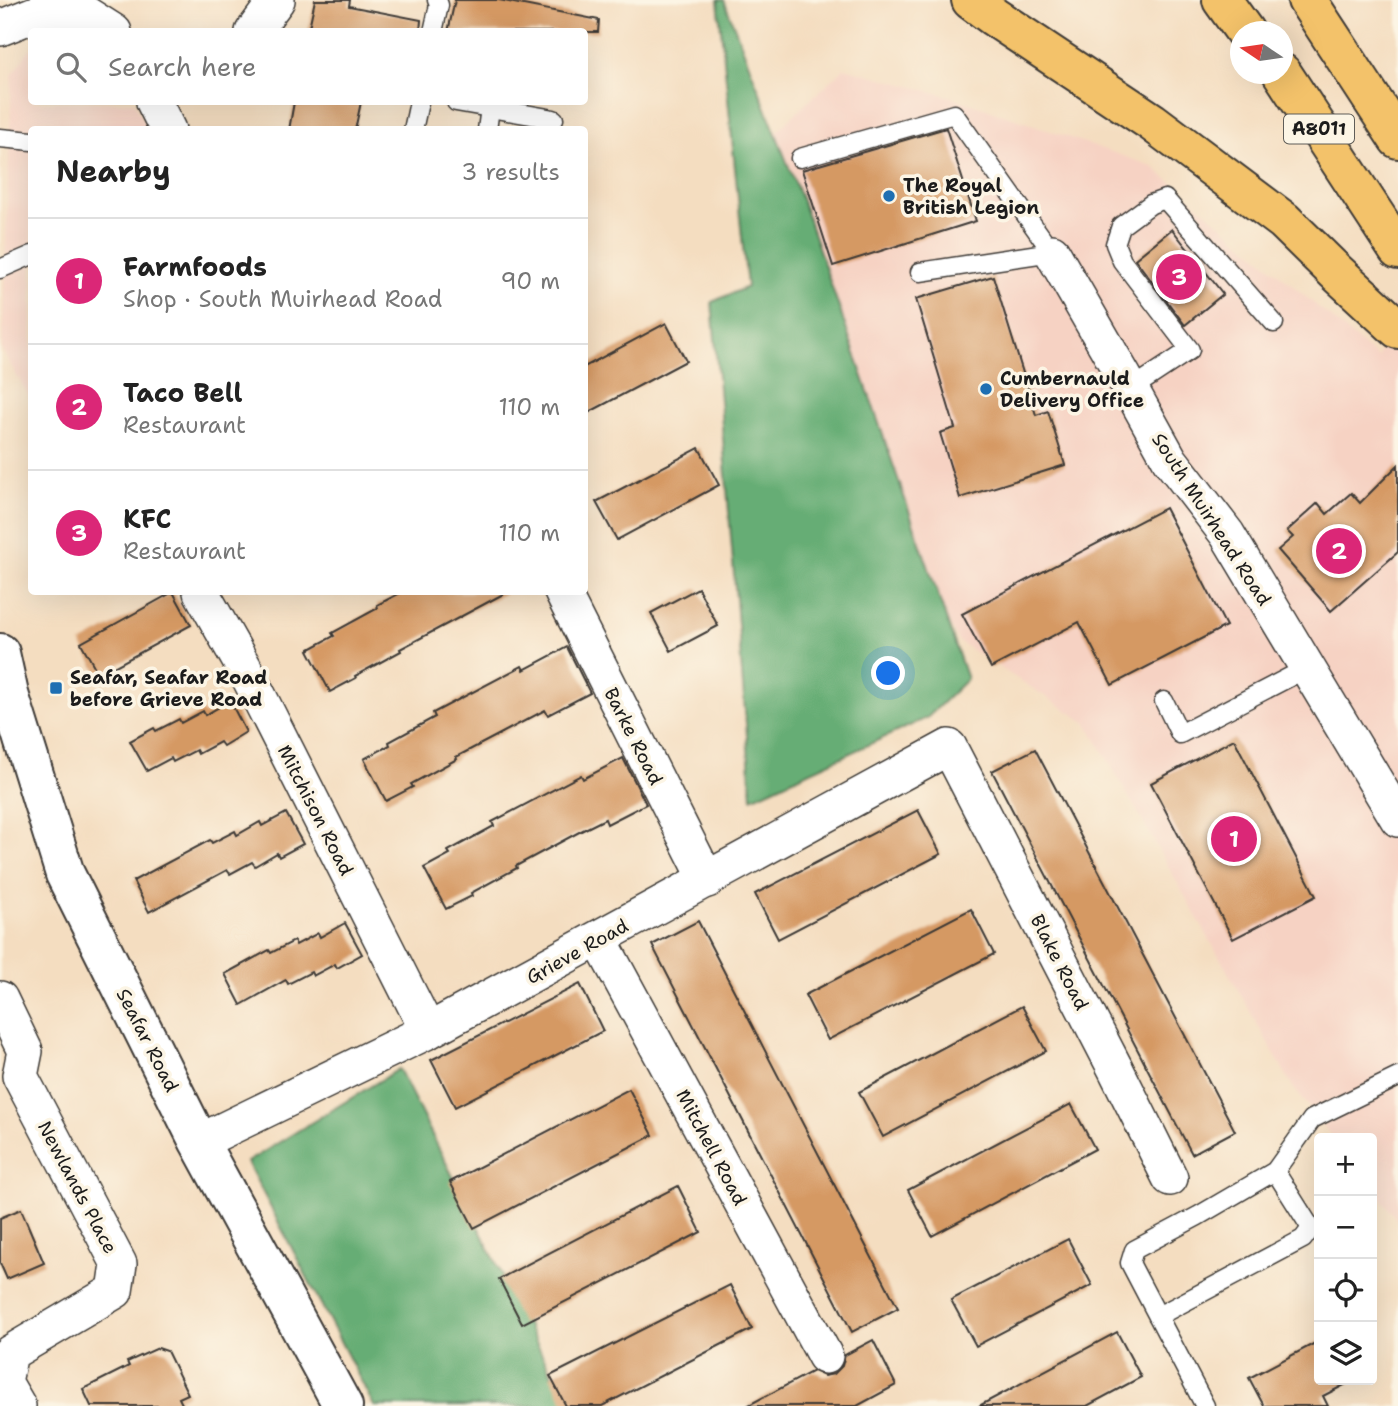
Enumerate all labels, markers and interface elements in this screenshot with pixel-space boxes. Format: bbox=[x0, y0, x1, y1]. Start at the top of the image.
north arrow bbox=[1230, 21, 1293, 84]
search box bbox=[28, 28, 588, 105]
icon: search bbox=[52, 48, 90, 86]
text: Search here bbox=[108, 49, 257, 84]
road number: A8011 bbox=[1284, 114, 1354, 144]
text: Nearby bbox=[56, 151, 171, 192]
text: 3 results bbox=[461, 157, 560, 187]
place label: The Royal British Legion bbox=[903, 173, 1039, 220]
marker: The Royal British Legion bbox=[881, 188, 897, 204]
text: Farmfoods bbox=[123, 249, 267, 284]
pin: 3 bbox=[1156, 251, 1202, 303]
text: 1 bbox=[74, 266, 84, 296]
text: 90 m bbox=[500, 266, 560, 296]
text: Shop · South Muirhead Road bbox=[123, 284, 442, 314]
place label: Cumbernauld Delivery Office bbox=[1000, 366, 1144, 413]
text: Taco Bell bbox=[123, 375, 242, 410]
marker: Cumbernauld Delivery Office bbox=[978, 381, 994, 397]
text: 2 bbox=[71, 392, 87, 422]
text: 110 m bbox=[498, 392, 560, 422]
text: Restaurant bbox=[123, 410, 246, 440]
street label: South Muirhead Road bbox=[1146, 428, 1277, 610]
text: KFC bbox=[123, 501, 172, 536]
text: 3 bbox=[71, 518, 87, 548]
text: 110 m bbox=[498, 518, 560, 548]
pin: 2 bbox=[1316, 525, 1362, 577]
text: Restaurant bbox=[123, 536, 246, 566]
your location bbox=[871, 656, 905, 690]
place label: Seafar, Seafar Road before Grieve Road bbox=[70, 665, 267, 712]
marker: Seafar, Seafar Road before Grieve Road bbox=[48, 680, 64, 696]
street label: Barke Road bbox=[598, 683, 669, 789]
street label: Mitchison Road bbox=[272, 741, 359, 880]
pin: 1 bbox=[1211, 813, 1257, 865]
street label: Blake Road bbox=[1025, 910, 1094, 1014]
street label: Grieve Road bbox=[522, 913, 633, 990]
street label: Seafar Road bbox=[111, 984, 184, 1096]
street label: Mitchell Road bbox=[670, 1085, 753, 1210]
street label: Newlands Place bbox=[32, 1117, 123, 1258]
map controls bbox=[1314, 1133, 1377, 1385]
button: + bbox=[1314, 1133, 1377, 1196]
button: − bbox=[1314, 1196, 1377, 1259]
button: locate bbox=[1314, 1259, 1377, 1322]
button: layers bbox=[1314, 1322, 1377, 1385]

